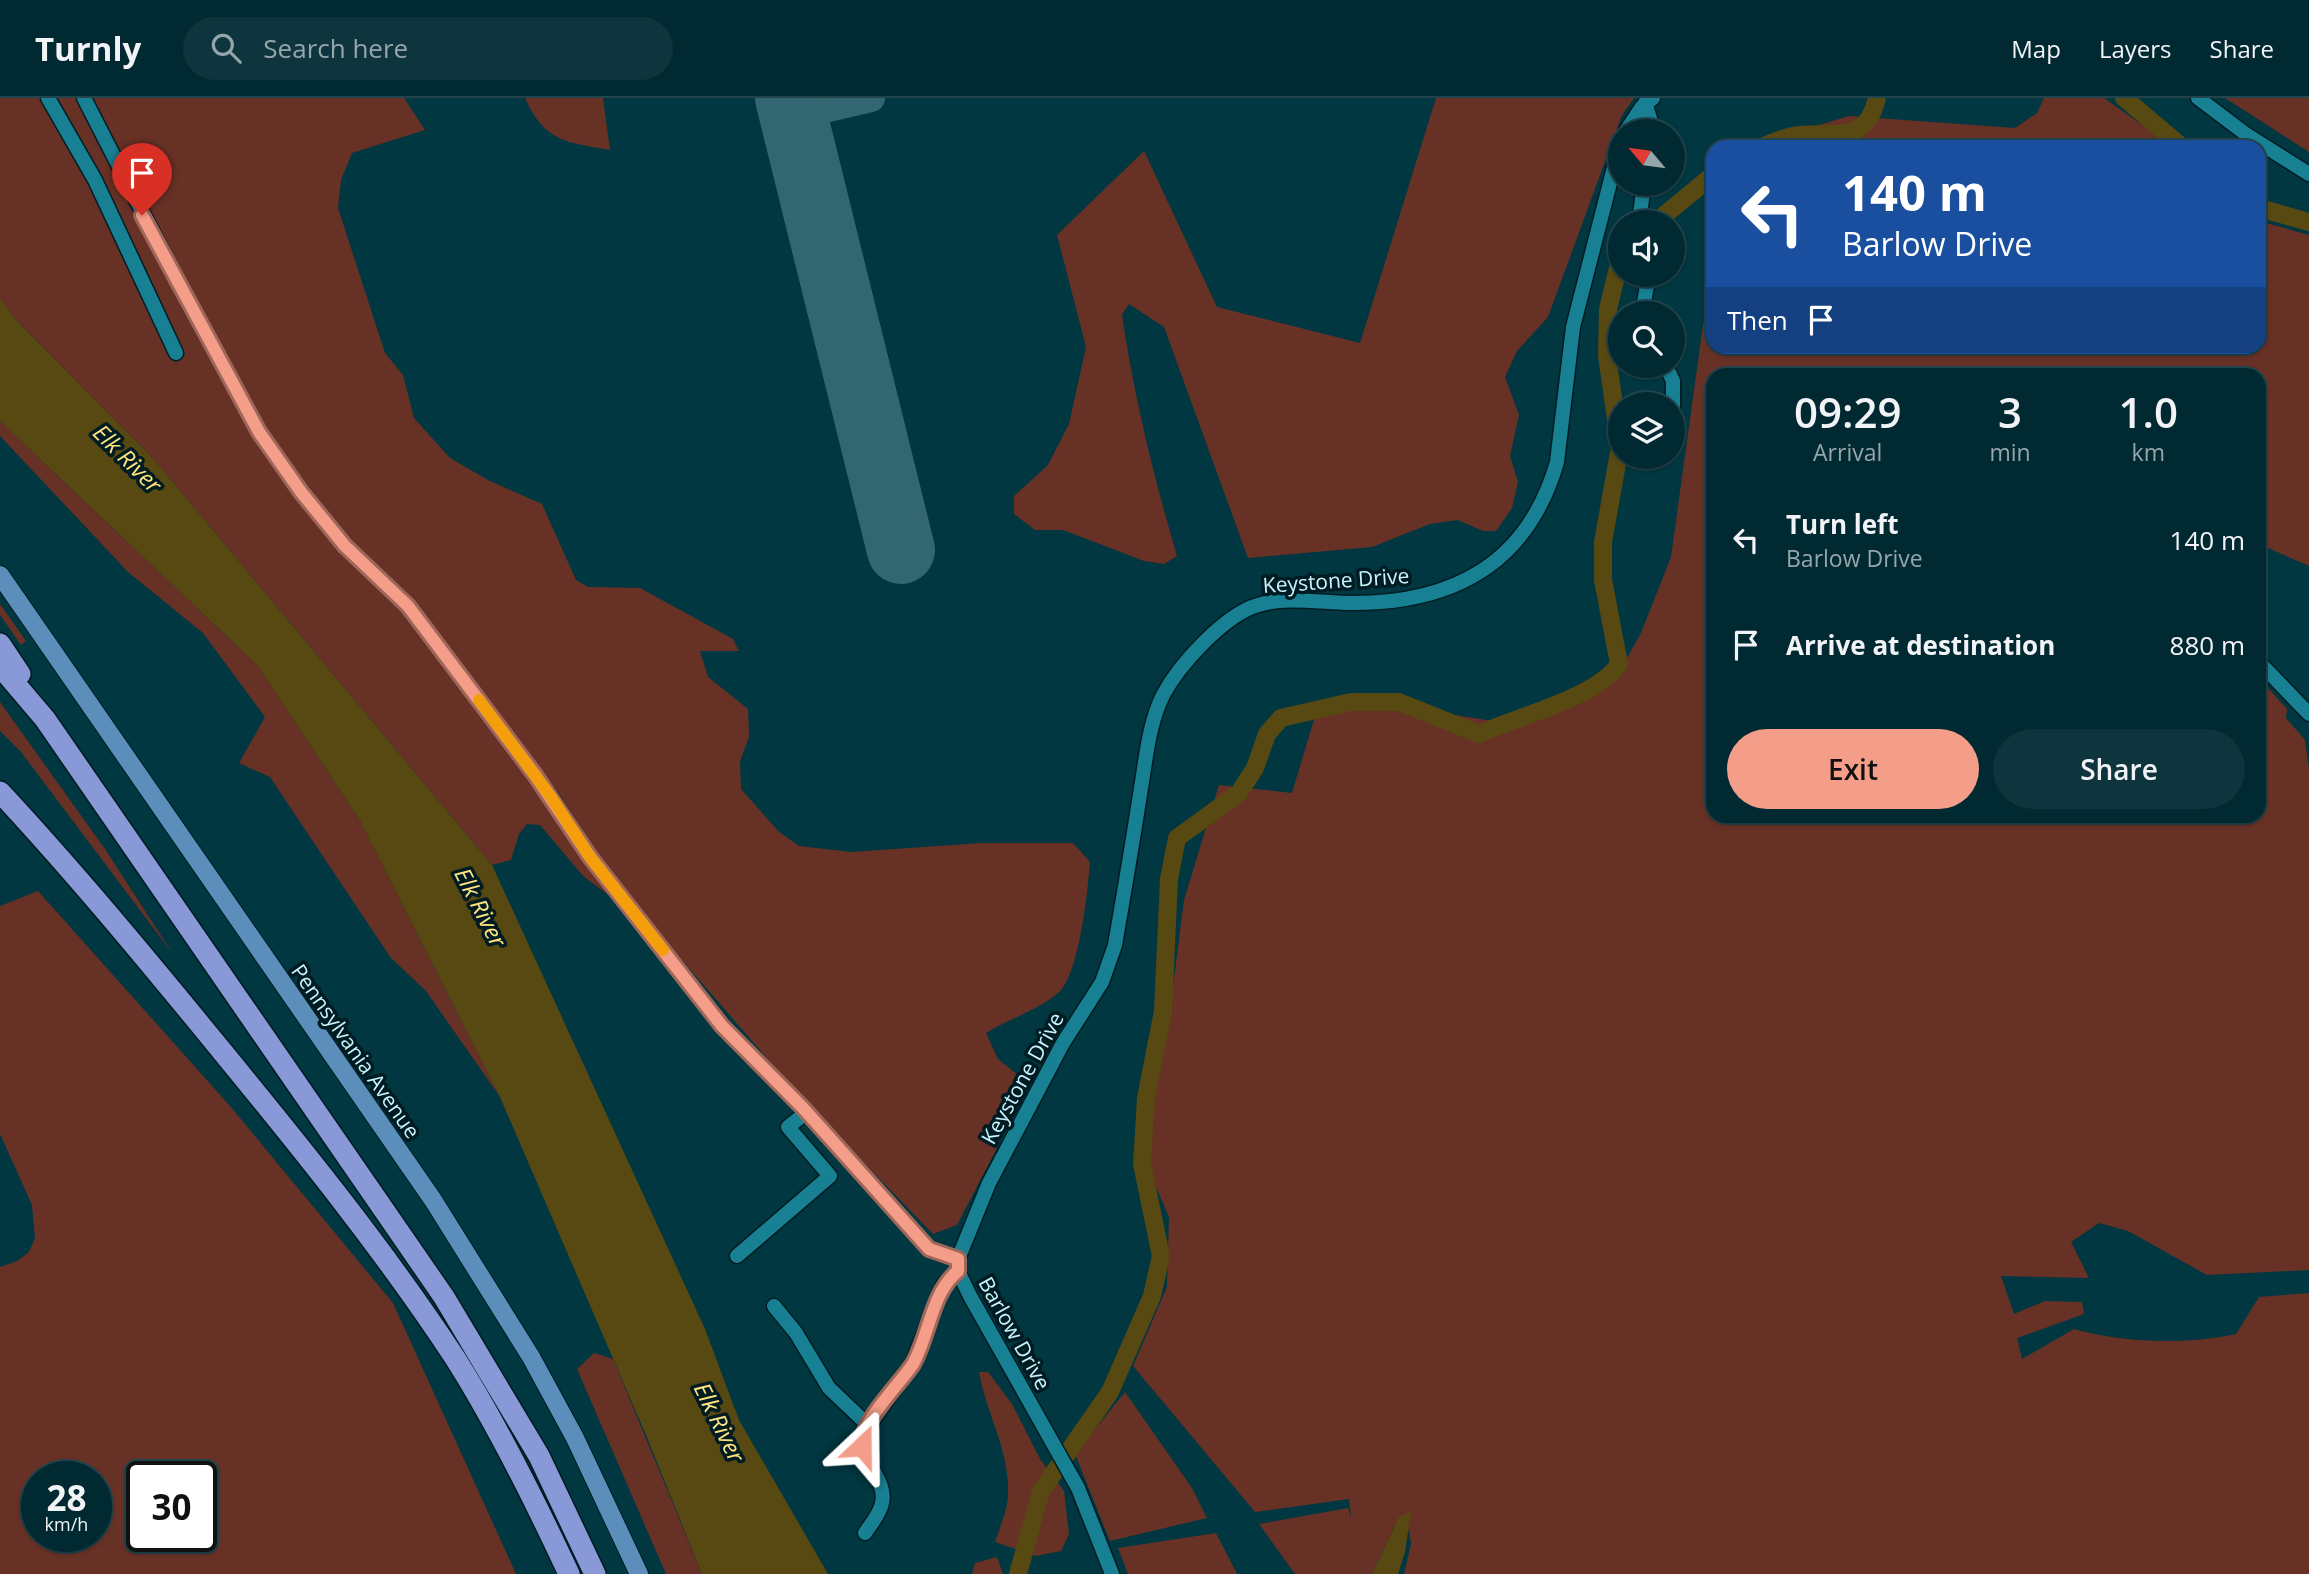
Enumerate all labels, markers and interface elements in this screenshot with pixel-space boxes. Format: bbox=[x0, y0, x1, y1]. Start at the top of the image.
search box bbox=[183, 17, 673, 80]
text: Turnly bbox=[35, 26, 141, 71]
icon: search bbox=[207, 29, 245, 67]
text: Search here bbox=[263, 30, 408, 66]
text: Map bbox=[2011, 32, 2061, 65]
text: Layers bbox=[2099, 32, 2172, 65]
text: Share bbox=[2210, 32, 2274, 65]
north arrow bbox=[1608, 119, 1685, 196]
map controls bbox=[1608, 119, 1685, 469]
pin bbox=[112, 143, 172, 215]
icon: arrive bbox=[123, 154, 161, 192]
text: 140 m bbox=[1842, 159, 1987, 225]
icon: left bbox=[1727, 168, 1818, 259]
button: sound bbox=[1608, 210, 1685, 287]
text: Barlow Drive bbox=[1842, 222, 2032, 265]
button: search bbox=[1608, 301, 1685, 378]
icon: arrive bbox=[1802, 301, 1840, 339]
text: Then bbox=[1727, 302, 1788, 338]
text: 09:29 bbox=[1794, 383, 1901, 440]
text: 3 bbox=[1998, 383, 2022, 440]
text: 1.0 bbox=[2119, 383, 2178, 440]
button: layers bbox=[1608, 392, 1685, 469]
water label: Elk River bbox=[87, 417, 170, 500]
text: Arrival bbox=[1813, 436, 1882, 468]
text: min bbox=[1989, 436, 2031, 468]
text: km bbox=[2132, 436, 2165, 468]
text: Turn left bbox=[1786, 506, 1898, 542]
icon: left bbox=[1727, 521, 1765, 559]
text: 140 m bbox=[2170, 522, 2245, 558]
text: Barlow Drive bbox=[1786, 542, 1923, 574]
street label: Keystone Drive bbox=[1262, 561, 1410, 599]
icon: arrive bbox=[1727, 626, 1765, 664]
text: Arrive at destination bbox=[1786, 627, 2055, 663]
text: 880 m bbox=[2170, 627, 2245, 663]
button: Exit bbox=[1727, 729, 1979, 809]
button: Share bbox=[1993, 729, 2245, 809]
water label: Elk River bbox=[447, 862, 515, 953]
street label: Pennsylvania Avenue bbox=[285, 958, 427, 1144]
street label: Keystone Drive bbox=[974, 1007, 1070, 1149]
street label: Barlow Drive bbox=[972, 1272, 1058, 1394]
water label: Elk River bbox=[687, 1377, 753, 1468]
position arrow bbox=[825, 1409, 899, 1483]
speed limit sign: 30 bbox=[126, 1461, 217, 1552]
text: 28 bbox=[46, 1474, 87, 1521]
text: km/h bbox=[45, 1512, 88, 1536]

